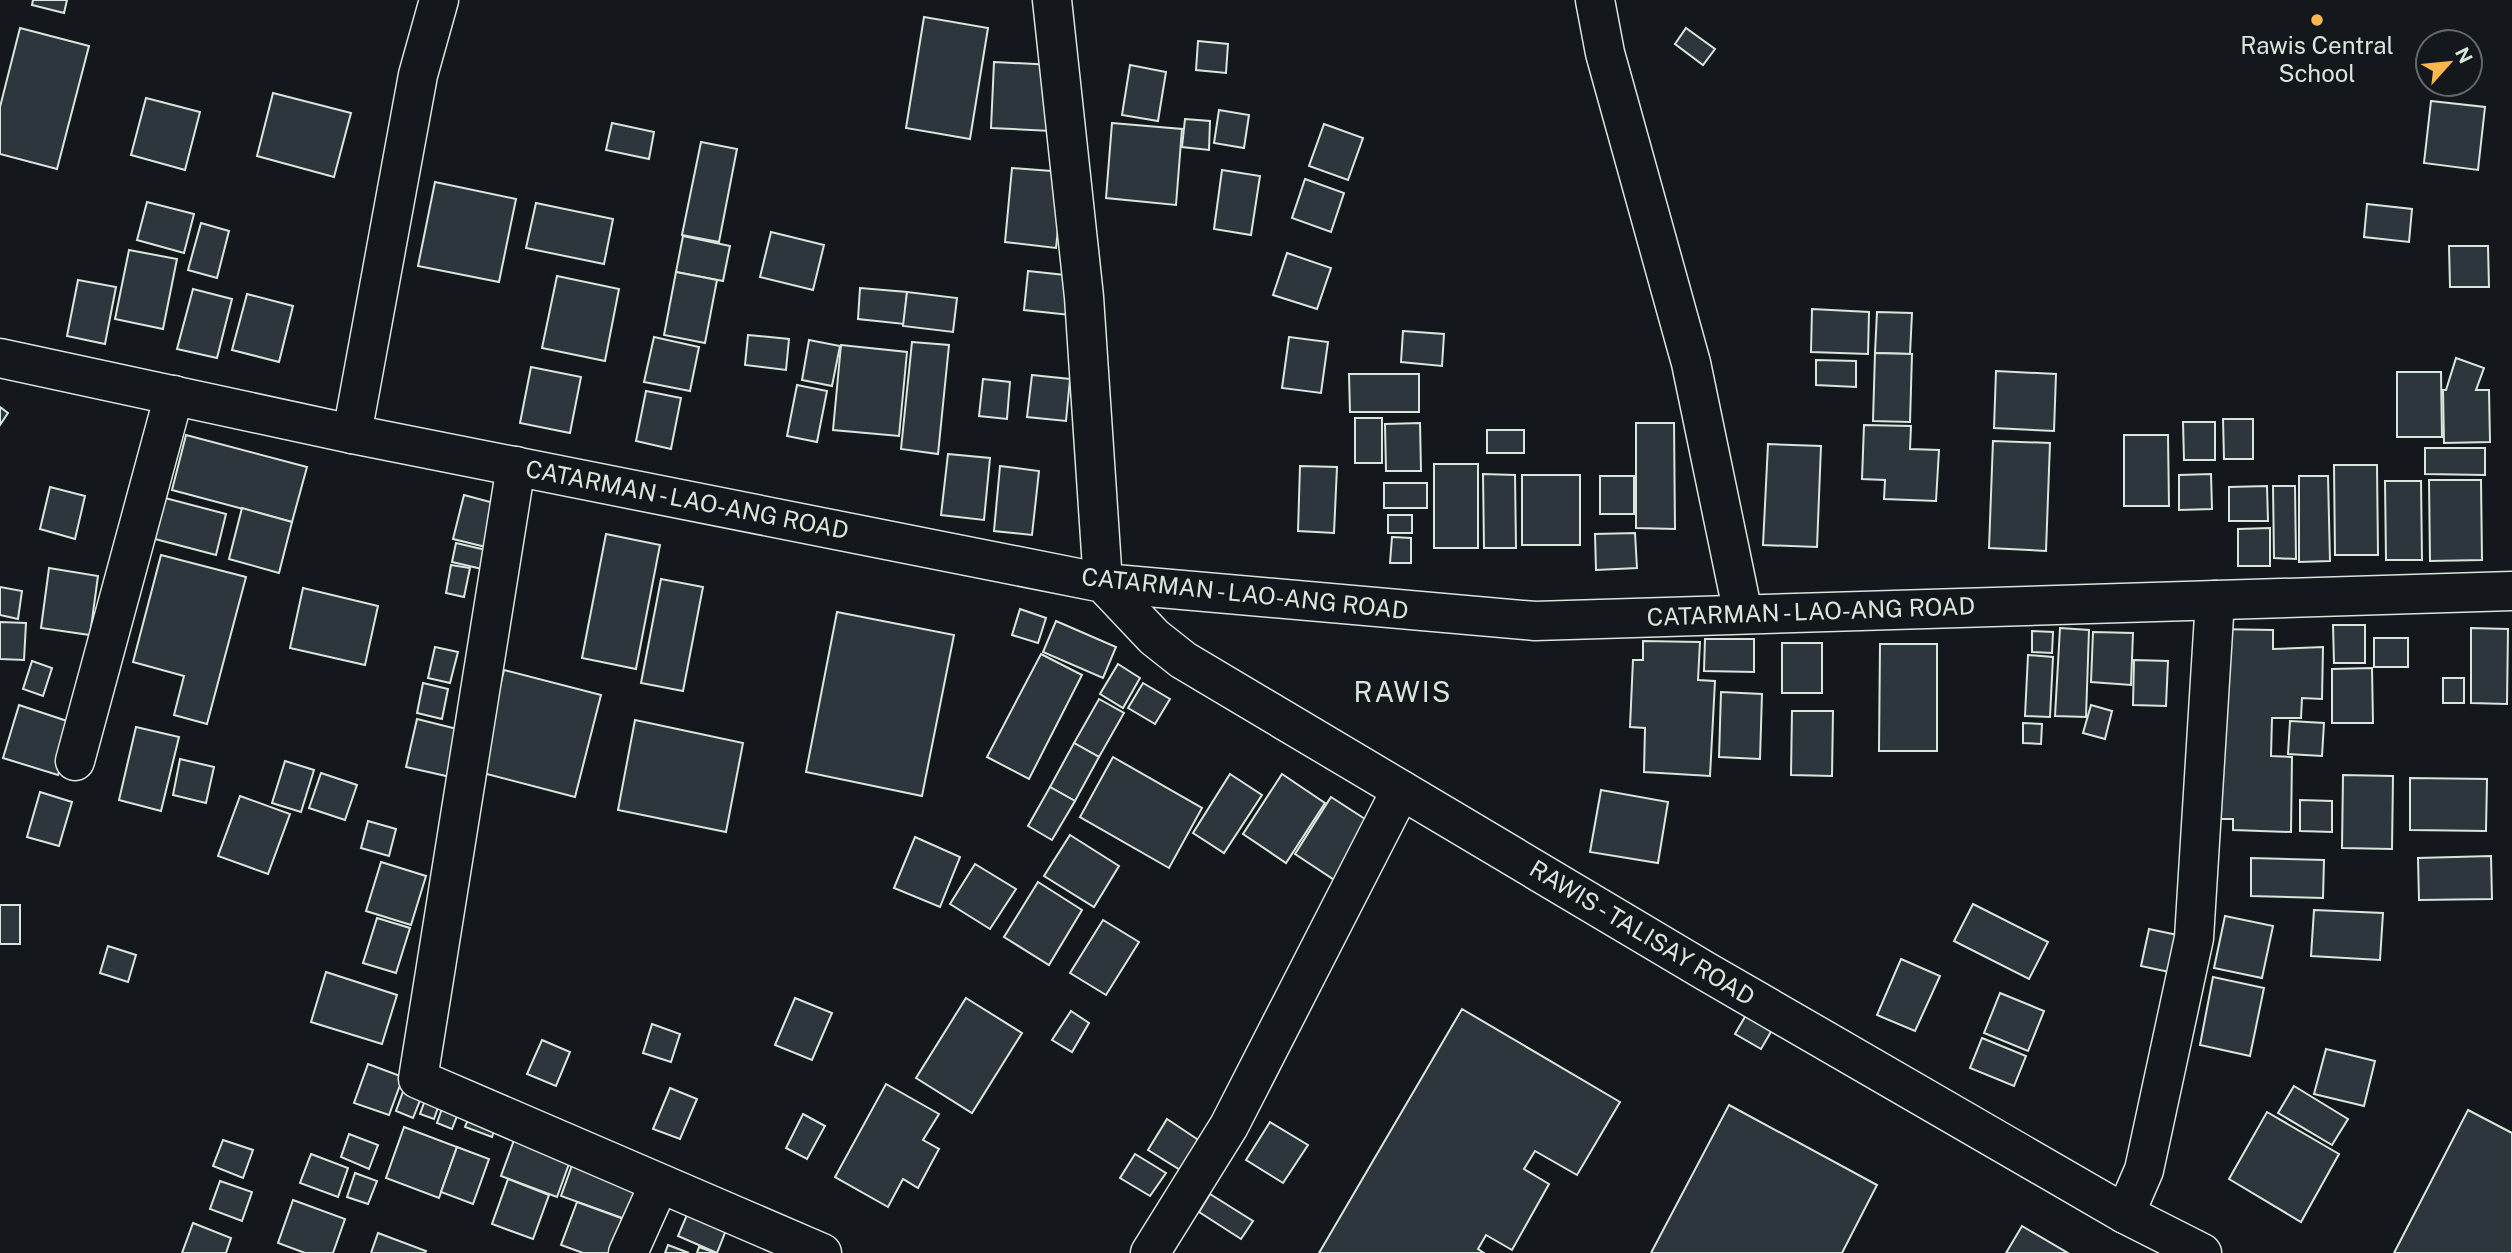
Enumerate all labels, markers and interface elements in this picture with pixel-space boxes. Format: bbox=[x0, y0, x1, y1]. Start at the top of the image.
marker: Rawis Central School bbox=[2309, 12, 2325, 28]
north arrow bbox=[2414, 28, 2484, 98]
place label: Rawis Central School bbox=[2240, 31, 2394, 87]
text: N bbox=[2451, 44, 2477, 67]
street label: CATARMAN - LAO-ANG ROAD bbox=[523, 454, 851, 544]
street label: CATARMAN - LAO-ANG ROAD bbox=[1080, 562, 1410, 624]
street label: CATARMAN - LAO-ANG ROAD bbox=[1646, 591, 1976, 631]
district label: RAWIS bbox=[1353, 675, 1453, 708]
street label: RAWIS - TALISAY ROAD bbox=[1525, 854, 1760, 1011]

